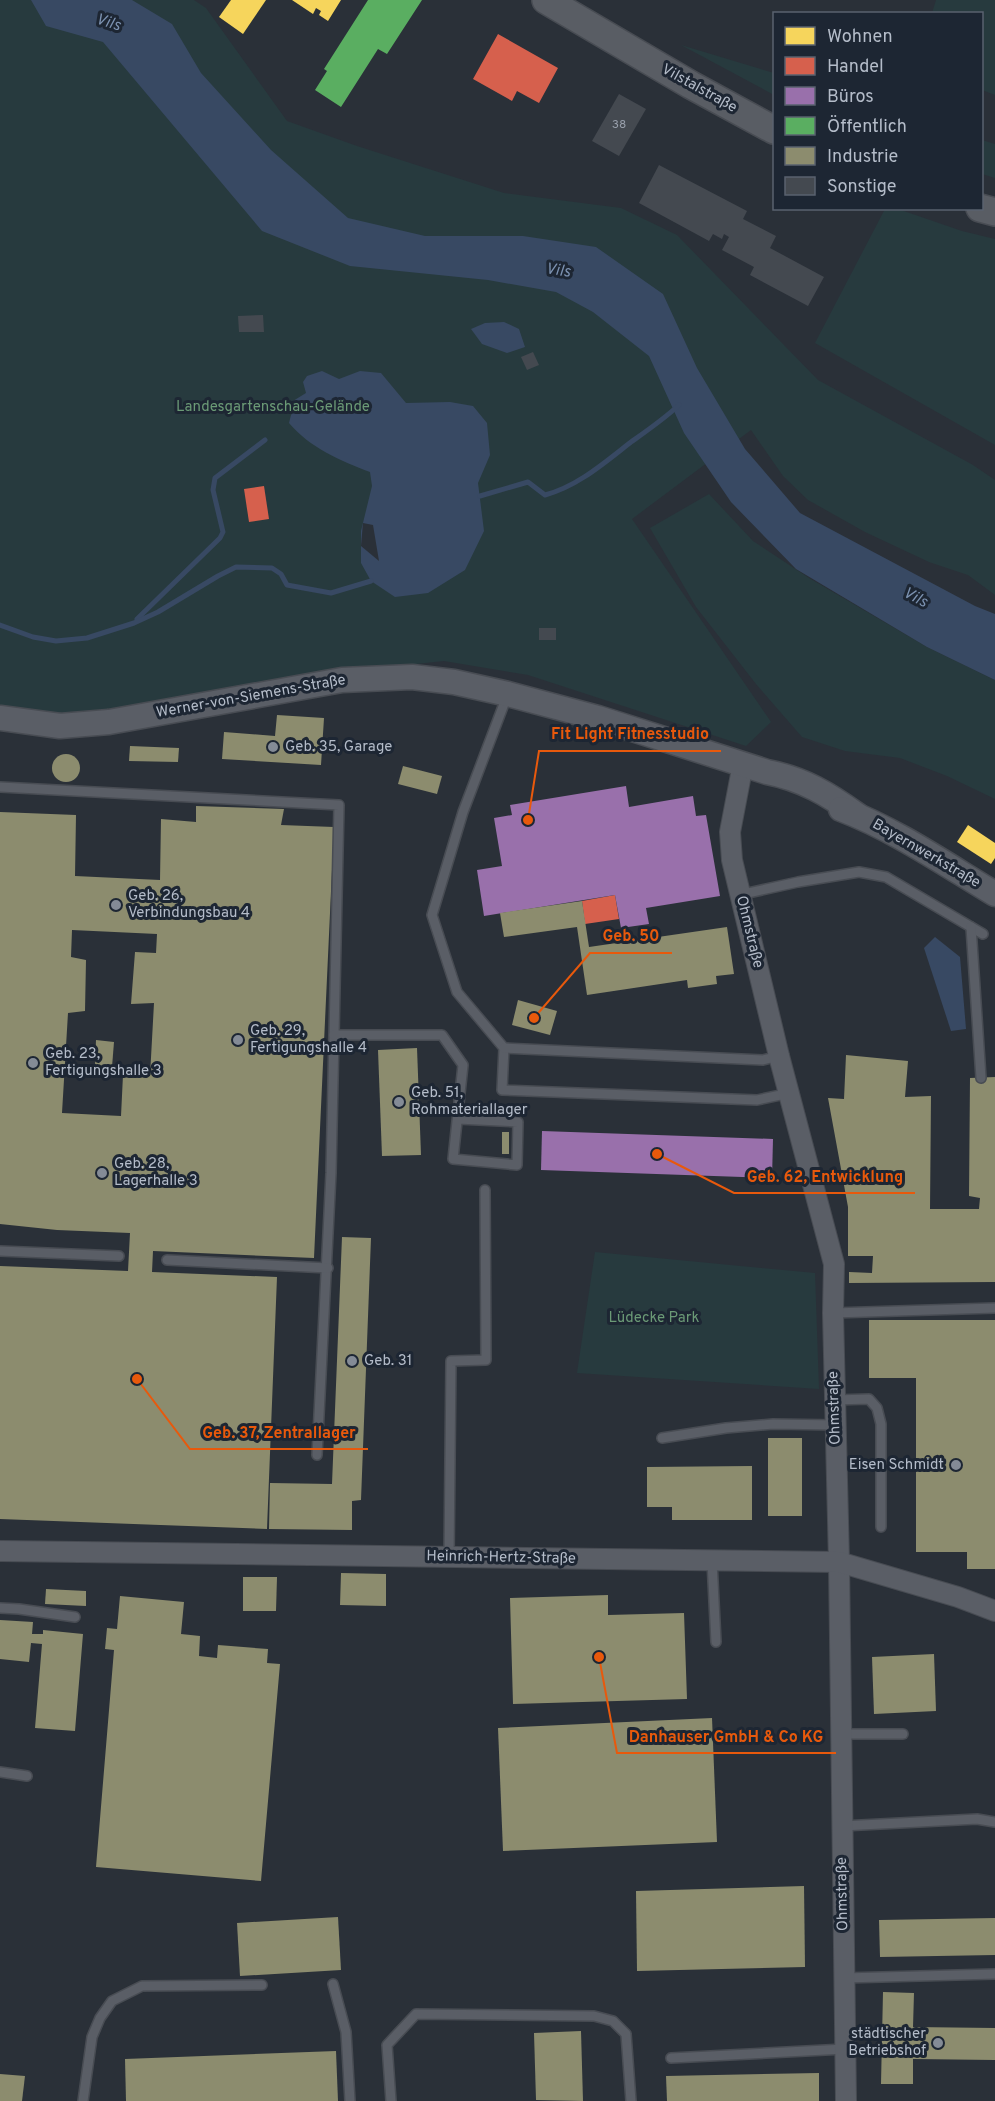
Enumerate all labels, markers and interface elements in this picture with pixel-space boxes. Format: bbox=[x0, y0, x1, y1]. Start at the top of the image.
water label: Vils bbox=[93, 10, 124, 37]
legend bbox=[773, 12, 983, 210]
text: Wohnen bbox=[827, 26, 893, 49]
text: Handel bbox=[827, 56, 884, 79]
street label: Vilstalstraße bbox=[658, 60, 740, 118]
text: Büros bbox=[827, 86, 874, 109]
text: Öffentlich bbox=[827, 114, 907, 139]
house number: 38 bbox=[612, 117, 626, 133]
text: Industrie bbox=[827, 146, 898, 169]
text: Sonstige bbox=[827, 176, 897, 199]
water label: Vils bbox=[544, 259, 573, 283]
park label: Landesgartenschau-Gelände bbox=[176, 398, 370, 417]
water label: Vils bbox=[899, 583, 932, 613]
street label: Werner-von-Siemens-Straße bbox=[155, 671, 347, 723]
callout: Fit Light Fitnesstudio bbox=[539, 717, 721, 751]
text: Fit Light Fitnesstudio bbox=[551, 725, 709, 745]
place label: Geb. 35, Garage bbox=[285, 738, 392, 757]
marker: Geb. 35, Garage bbox=[266, 740, 280, 754]
street label: Bayernwerkstraße bbox=[868, 815, 984, 893]
place label: Geb. 26, Verbindungsbau 4 bbox=[128, 887, 250, 923]
street label: Ohmstraße bbox=[731, 894, 767, 970]
marker: Geb. 26, Verbindungsbau 4 bbox=[109, 898, 123, 912]
callout: Geb. 50 bbox=[590, 919, 672, 953]
text: Geb. 50 bbox=[602, 927, 660, 947]
place label: Geb. 29, Fertigungshalle 4 bbox=[250, 1022, 367, 1058]
marker: Geb. 29, Fertigungshalle 4 bbox=[231, 1033, 245, 1047]
place label: Geb. 23, Fertigungshalle 3 bbox=[45, 1045, 162, 1081]
marker: Geb. 23, Fertigungshalle 3 bbox=[26, 1056, 40, 1070]
place label: Geb. 51, Rohmateriallager bbox=[411, 1084, 528, 1120]
marker: Geb. 51, Rohmateriallager bbox=[392, 1095, 406, 1109]
place label: Geb. 28, Lagerhalle 3 bbox=[114, 1155, 198, 1191]
callout: Geb. 62, Entwicklung bbox=[734, 1159, 915, 1193]
marker: Geb. 28, Lagerhalle 3 bbox=[95, 1166, 109, 1180]
text: Geb. 62, Entwicklung bbox=[747, 1168, 903, 1188]
park label: Lüdecke Park bbox=[608, 1309, 700, 1328]
place label: Geb. 31 bbox=[364, 1352, 412, 1371]
marker: Geb. 31 bbox=[345, 1354, 359, 1368]
street label: Ohmstraße bbox=[824, 1371, 846, 1445]
callout: Geb. 37, Zentrallager bbox=[190, 1415, 368, 1449]
text: Geb. 37, Zentrallager bbox=[202, 1424, 356, 1444]
place label: Eisen Schmidt bbox=[849, 1456, 944, 1475]
marker: Eisen Schmidt bbox=[949, 1458, 963, 1472]
street label: Heinrich-Hertz-Straße bbox=[426, 1547, 576, 1569]
callout: Danhauser GmbH & Co KG bbox=[617, 1719, 836, 1753]
text: Danhauser GmbH & Co KG bbox=[629, 1728, 823, 1748]
street label: Ohmstraße bbox=[833, 1857, 853, 1931]
place label: städtischer Betriebshof bbox=[848, 2025, 926, 2061]
marker: städtischer Betriebshof bbox=[931, 2036, 945, 2050]

